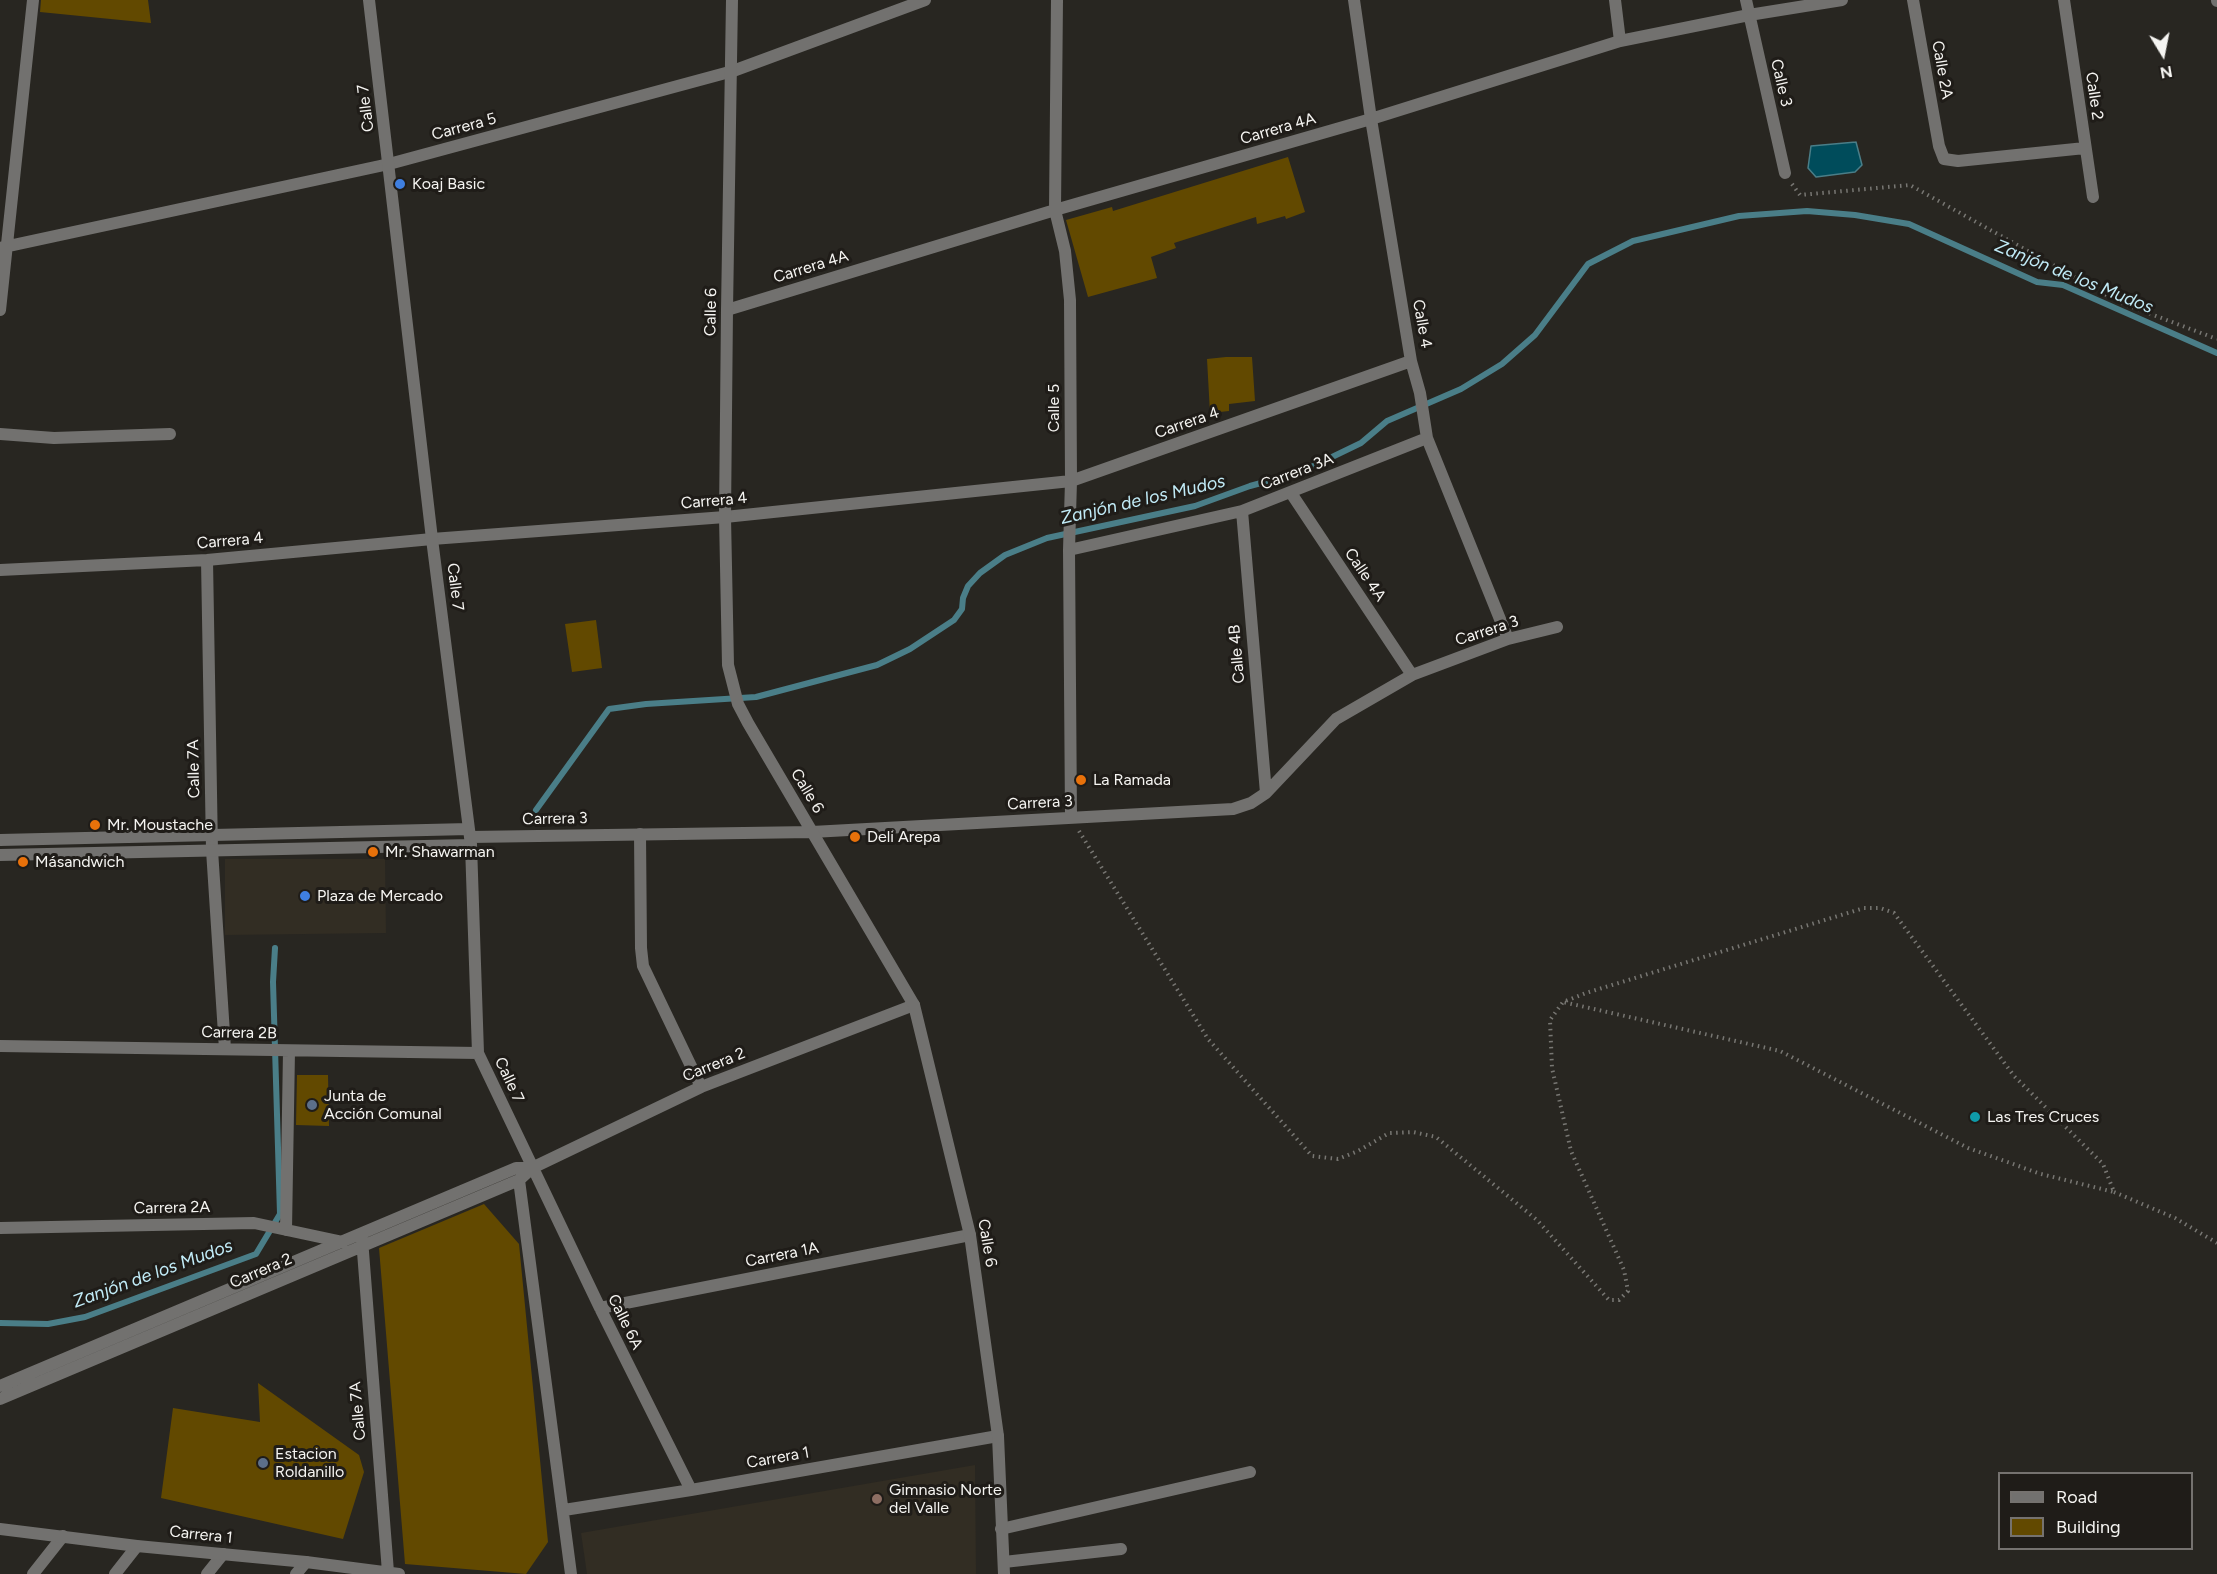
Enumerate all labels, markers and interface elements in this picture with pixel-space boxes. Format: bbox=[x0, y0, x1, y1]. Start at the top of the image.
north arrow bbox=[2133, 24, 2193, 84]
street label: Calle 2A bbox=[1927, 39, 1957, 101]
street label: Calle 3 bbox=[1766, 57, 1796, 109]
text: N bbox=[2158, 62, 2174, 83]
street label: Calle 2 bbox=[2081, 71, 2107, 121]
street label: Calle 7 bbox=[354, 83, 378, 133]
street label: Carrera 5 bbox=[430, 109, 498, 145]
street label: Carrera 4A bbox=[1238, 109, 1318, 149]
place label: Koaj Basic bbox=[412, 174, 485, 194]
marker: Koaj Basic bbox=[393, 177, 407, 191]
water label: Zanjón de los Mudos bbox=[1992, 235, 2156, 319]
street label: Carrera 4A bbox=[771, 246, 851, 288]
street label: Calle 6 bbox=[701, 288, 721, 336]
street label: Calle 4 bbox=[1408, 298, 1436, 350]
street label: Calle 5 bbox=[1044, 384, 1064, 432]
street label: Carrera 4 bbox=[1152, 403, 1222, 443]
street label: Carrera 3A bbox=[1258, 449, 1336, 495]
water label: Zanjón de los Mudos bbox=[1058, 471, 1228, 529]
street label: Carrera 4 bbox=[680, 489, 748, 513]
street label: Carrera 4 bbox=[196, 529, 264, 553]
street label: Calle 4A bbox=[1340, 545, 1390, 605]
street label: Calle 7 bbox=[443, 562, 467, 612]
street label: Carrera 3 bbox=[1453, 612, 1521, 650]
street label: Calle 4B bbox=[1225, 624, 1249, 684]
street label: Calle 7A bbox=[184, 739, 204, 799]
street label: Calle 6 bbox=[786, 765, 828, 817]
place label: La Ramada bbox=[1093, 770, 1171, 790]
marker: La Ramada bbox=[1074, 773, 1088, 787]
street label: Carrera 3 bbox=[1007, 792, 1073, 814]
street label: Carrera 3 bbox=[522, 809, 588, 829]
place label: Mr. Moustache bbox=[107, 815, 213, 835]
marker: Mr. Moustache bbox=[88, 818, 102, 832]
place label: Deli Arepa bbox=[867, 827, 941, 847]
marker: Deli Arepa bbox=[848, 830, 862, 844]
place label: Mr. Shawarman bbox=[385, 842, 495, 862]
marker: Mr. Shawarman bbox=[366, 845, 380, 859]
place label: Másandwich bbox=[35, 852, 124, 872]
marker: Másandwich bbox=[16, 855, 30, 869]
place label: Plaza de Mercado bbox=[317, 886, 443, 906]
marker: Plaza de Mercado bbox=[298, 889, 312, 903]
street label: Carrera 2B bbox=[201, 1023, 277, 1043]
street label: Carrera 2 bbox=[680, 1044, 748, 1086]
street label: Calle 7 bbox=[490, 1054, 528, 1106]
place label: Junta de Acción Comunal bbox=[324, 1086, 442, 1124]
marker: Junta de Acción Comunal bbox=[305, 1098, 319, 1112]
place label: Las Tres Cruces bbox=[1987, 1107, 2099, 1127]
marker: Las Tres Cruces bbox=[1968, 1110, 1982, 1124]
street label: Carrera 2A bbox=[134, 1198, 210, 1218]
street label: Calle 6 bbox=[973, 1217, 1001, 1269]
water label: Zanjón de los Mudos bbox=[70, 1235, 236, 1313]
street label: Carrera 1A bbox=[744, 1238, 820, 1272]
street label: Carrera 2 bbox=[227, 1249, 295, 1293]
street label: Calle 6A bbox=[603, 1291, 647, 1353]
street label: Calle 7A bbox=[346, 1381, 370, 1441]
street label: Carrera 1 bbox=[745, 1443, 811, 1473]
place label: Estacion Roldanillo bbox=[275, 1444, 344, 1482]
marker: Estacion Roldanillo bbox=[256, 1456, 270, 1470]
legend bbox=[1998, 1472, 2193, 1550]
place label: Gimnasio Norte del Valle bbox=[889, 1480, 1002, 1518]
text: Road bbox=[2056, 1486, 2097, 1508]
marker: Gimnasio Norte del Valle bbox=[870, 1492, 884, 1506]
text: Building bbox=[2056, 1516, 2121, 1538]
street label: Carrera 1 bbox=[168, 1522, 234, 1548]

